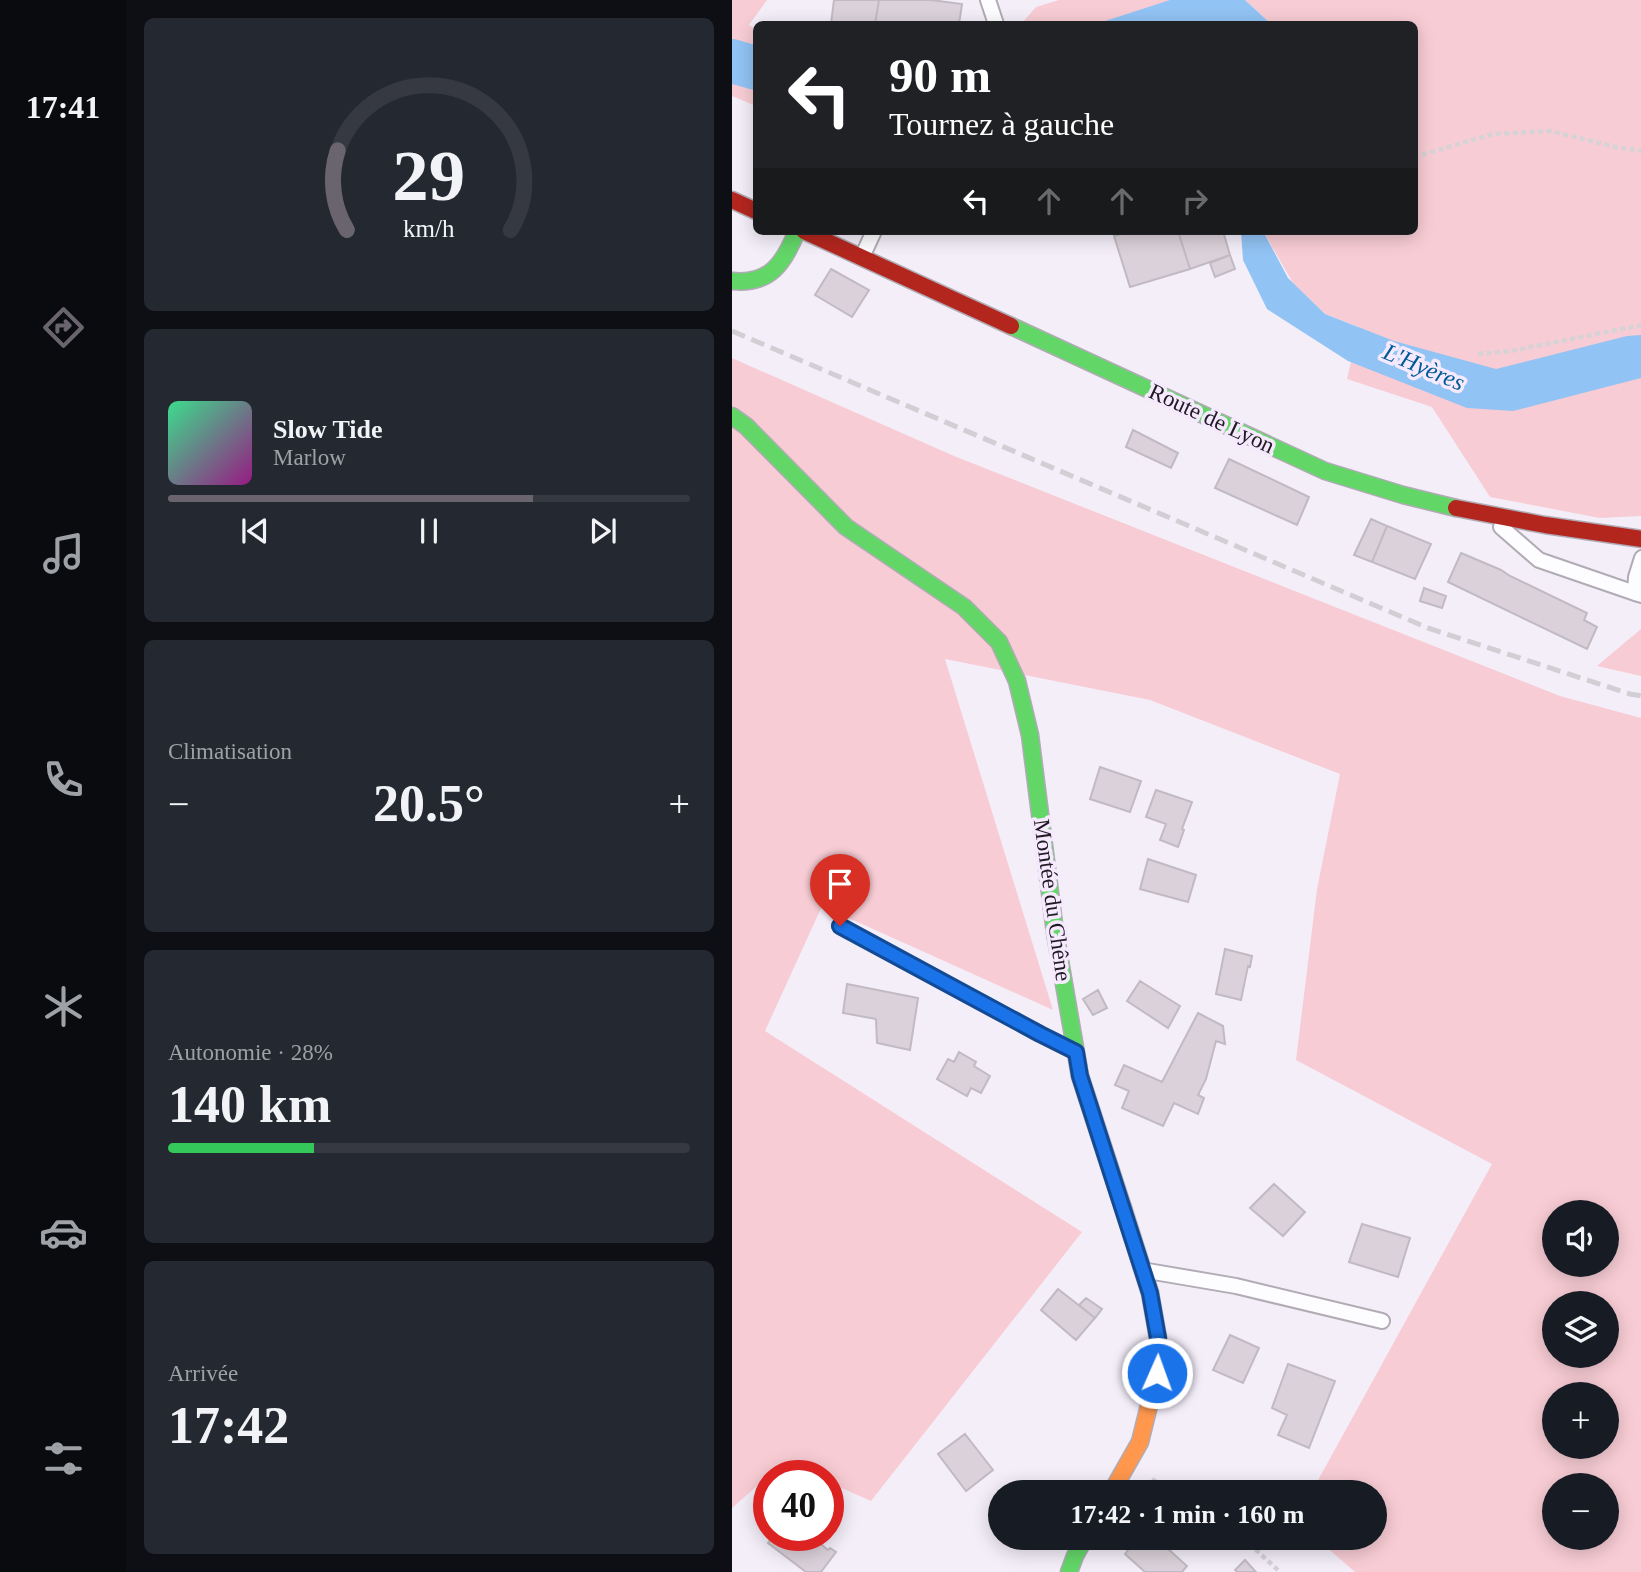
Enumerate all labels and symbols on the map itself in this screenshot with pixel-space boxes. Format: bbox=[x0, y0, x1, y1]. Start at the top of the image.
water label: L'Hyères bbox=[1379, 338, 1468, 396]
street label: Route de Lyon bbox=[1145, 379, 1279, 459]
street label: Montée du Chêne bbox=[1029, 817, 1076, 983]
pin bbox=[810, 854, 870, 926]
position arrow bbox=[1120, 1336, 1194, 1410]
speed limit sign: 40 bbox=[753, 1460, 844, 1551]

